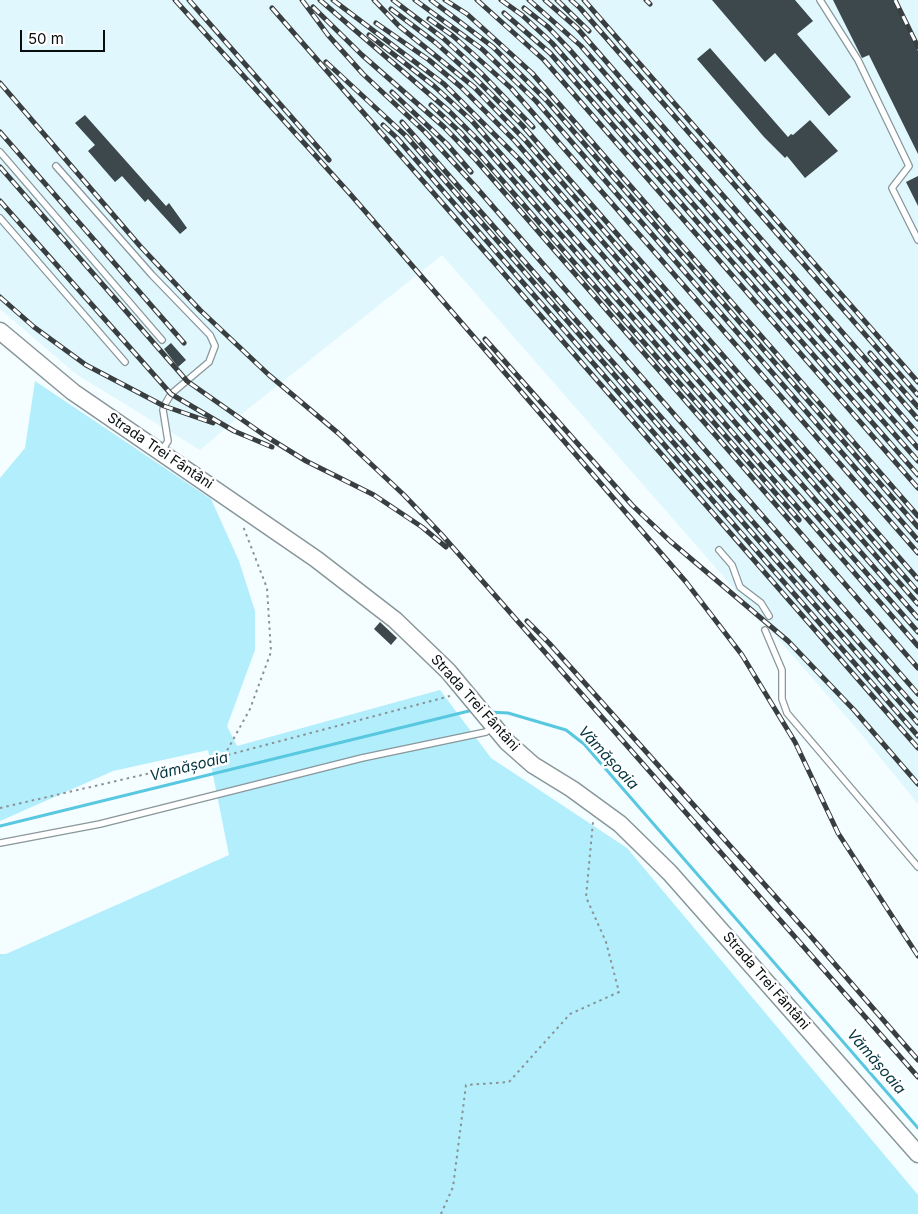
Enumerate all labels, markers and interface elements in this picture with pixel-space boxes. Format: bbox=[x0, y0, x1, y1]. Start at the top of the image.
scale bar bbox=[22, 20, 108, 52]
text: 50 m bbox=[28, 29, 64, 48]
street label: Strada Trei Fântâni bbox=[104, 409, 216, 493]
street label: Strada Trei Fântâni bbox=[427, 651, 523, 755]
water label: Vămășoaia bbox=[574, 723, 642, 793]
water label: Vămășoaia bbox=[148, 749, 230, 785]
street label: Strada Trei Fântâni bbox=[719, 929, 813, 1033]
water label: Vămășoaia bbox=[843, 1026, 909, 1098]

